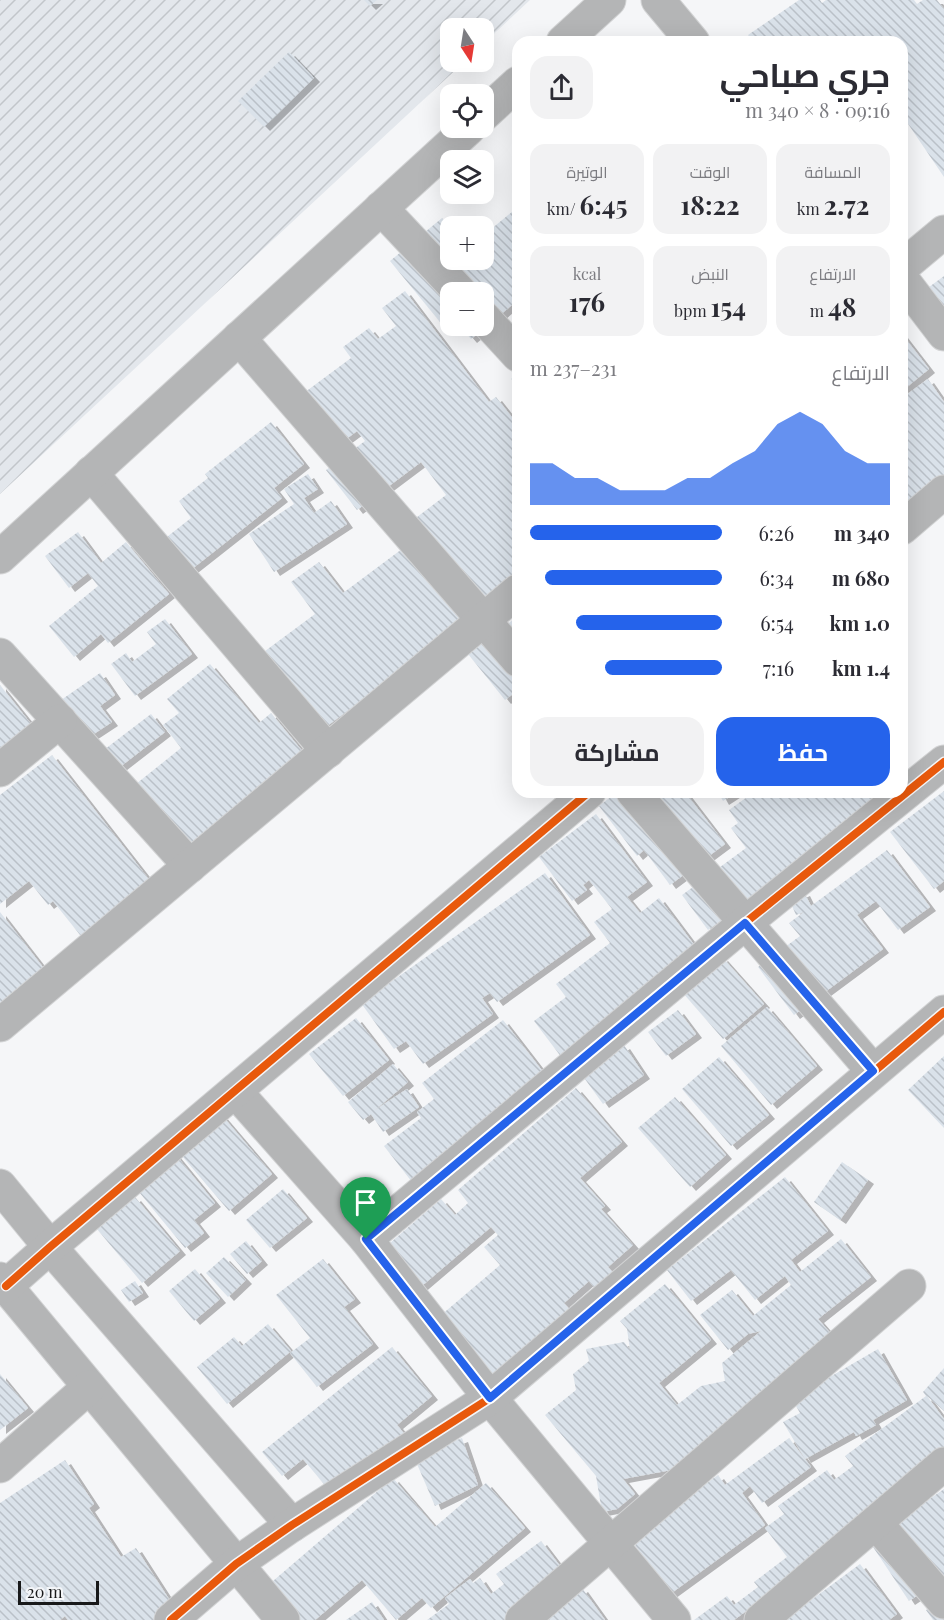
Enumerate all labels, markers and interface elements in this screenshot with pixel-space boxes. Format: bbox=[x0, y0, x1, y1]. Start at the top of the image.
north arrow bbox=[440, 18, 494, 72]
map controls bbox=[440, 18, 494, 336]
text: جري صباحي bbox=[720, 51, 890, 95]
button: share bbox=[530, 56, 593, 119]
button: locate bbox=[440, 84, 494, 138]
text: 09:16 · 8 × 340 m bbox=[745, 96, 890, 123]
button: layers bbox=[440, 150, 494, 204]
text: الوتيرة bbox=[566, 161, 608, 182]
text: الوقت bbox=[690, 161, 730, 182]
text: المسافة bbox=[805, 161, 861, 182]
text: 6:45 bbox=[580, 187, 627, 222]
text: 18:22 bbox=[680, 187, 740, 222]
text: 2.72 bbox=[824, 187, 869, 222]
text: /km bbox=[547, 198, 580, 219]
text: km bbox=[797, 198, 824, 219]
button: + bbox=[440, 216, 494, 270]
text: kcal bbox=[573, 263, 601, 284]
text: النبض bbox=[691, 263, 729, 284]
text: الارتفاع bbox=[810, 263, 856, 284]
button: − bbox=[440, 282, 494, 336]
text: 176 bbox=[569, 284, 605, 319]
text: 154 bbox=[711, 289, 746, 324]
text: 48 bbox=[828, 289, 856, 324]
text: bpm bbox=[674, 300, 711, 321]
text: m bbox=[810, 300, 828, 321]
text: 231–237 m bbox=[530, 354, 617, 381]
text: الارتفاع bbox=[831, 358, 890, 385]
text: 6:26 bbox=[758, 519, 794, 546]
text: 340 m bbox=[834, 519, 890, 546]
text: 6:34 bbox=[759, 564, 794, 591]
text: 680 m bbox=[832, 564, 890, 591]
text: 6:54 bbox=[760, 609, 794, 636]
text: 1.0 km bbox=[830, 609, 890, 636]
text: 7:16 bbox=[763, 654, 794, 681]
text: 1.4 km bbox=[832, 654, 890, 681]
button: مشاركة bbox=[530, 717, 704, 786]
button: حفظ bbox=[716, 717, 890, 786]
pin bbox=[340, 1177, 391, 1239]
icon: arrive bbox=[349, 1186, 382, 1219]
scale bar bbox=[18, 1578, 99, 1606]
text: 20 m bbox=[27, 1581, 62, 1602]

